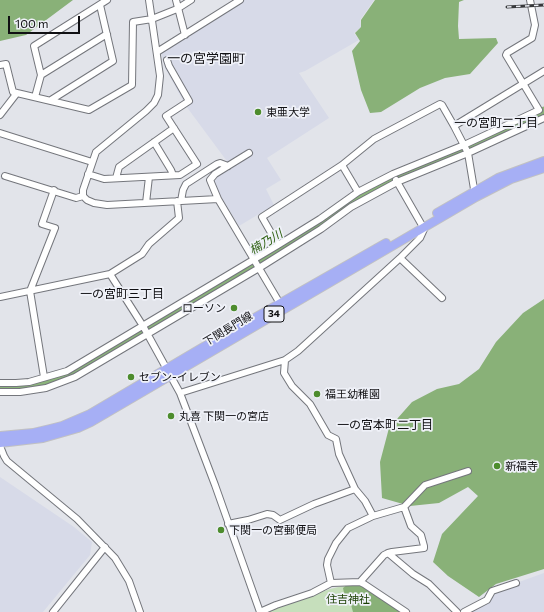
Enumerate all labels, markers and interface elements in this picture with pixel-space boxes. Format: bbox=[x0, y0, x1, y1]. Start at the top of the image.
scale bar bbox=[10, 8, 82, 34]
text: 100 m bbox=[15, 16, 49, 30]
district label: 一の宮学園町 bbox=[167, 51, 245, 67]
place label: 東亜大学 bbox=[266, 105, 310, 119]
marker: 東亜大学 bbox=[253, 107, 263, 117]
district label: 一の宮町二丁目 bbox=[454, 116, 538, 130]
water label: 楠乃川 bbox=[247, 227, 285, 257]
district label: 一の宮町三丁目 bbox=[80, 287, 164, 301]
place label: ローソン bbox=[182, 301, 226, 315]
marker: ローソン bbox=[229, 303, 239, 313]
road number: 34 bbox=[264, 306, 284, 322]
street label: 下関長門線 bbox=[201, 309, 255, 349]
place label: セブン-イレブン bbox=[139, 370, 221, 384]
marker: セブン-イレブン bbox=[126, 372, 136, 382]
place label: 福王幼稚園 bbox=[325, 387, 380, 401]
marker: 福王幼稚園 bbox=[312, 389, 322, 399]
place label: 丸喜 下関一の宮店 bbox=[179, 409, 269, 423]
marker: 丸喜 下関一の宮店 bbox=[166, 411, 176, 421]
district label: 一の宮本町二丁目 bbox=[337, 418, 433, 432]
place label: 新福寺 bbox=[505, 459, 538, 473]
marker: 新福寺 bbox=[492, 461, 502, 471]
place label: 下関一の宮郵便局 bbox=[229, 523, 317, 537]
marker: 下関一の宮郵便局 bbox=[216, 525, 226, 535]
park label: 住吉神社 bbox=[326, 592, 370, 606]

